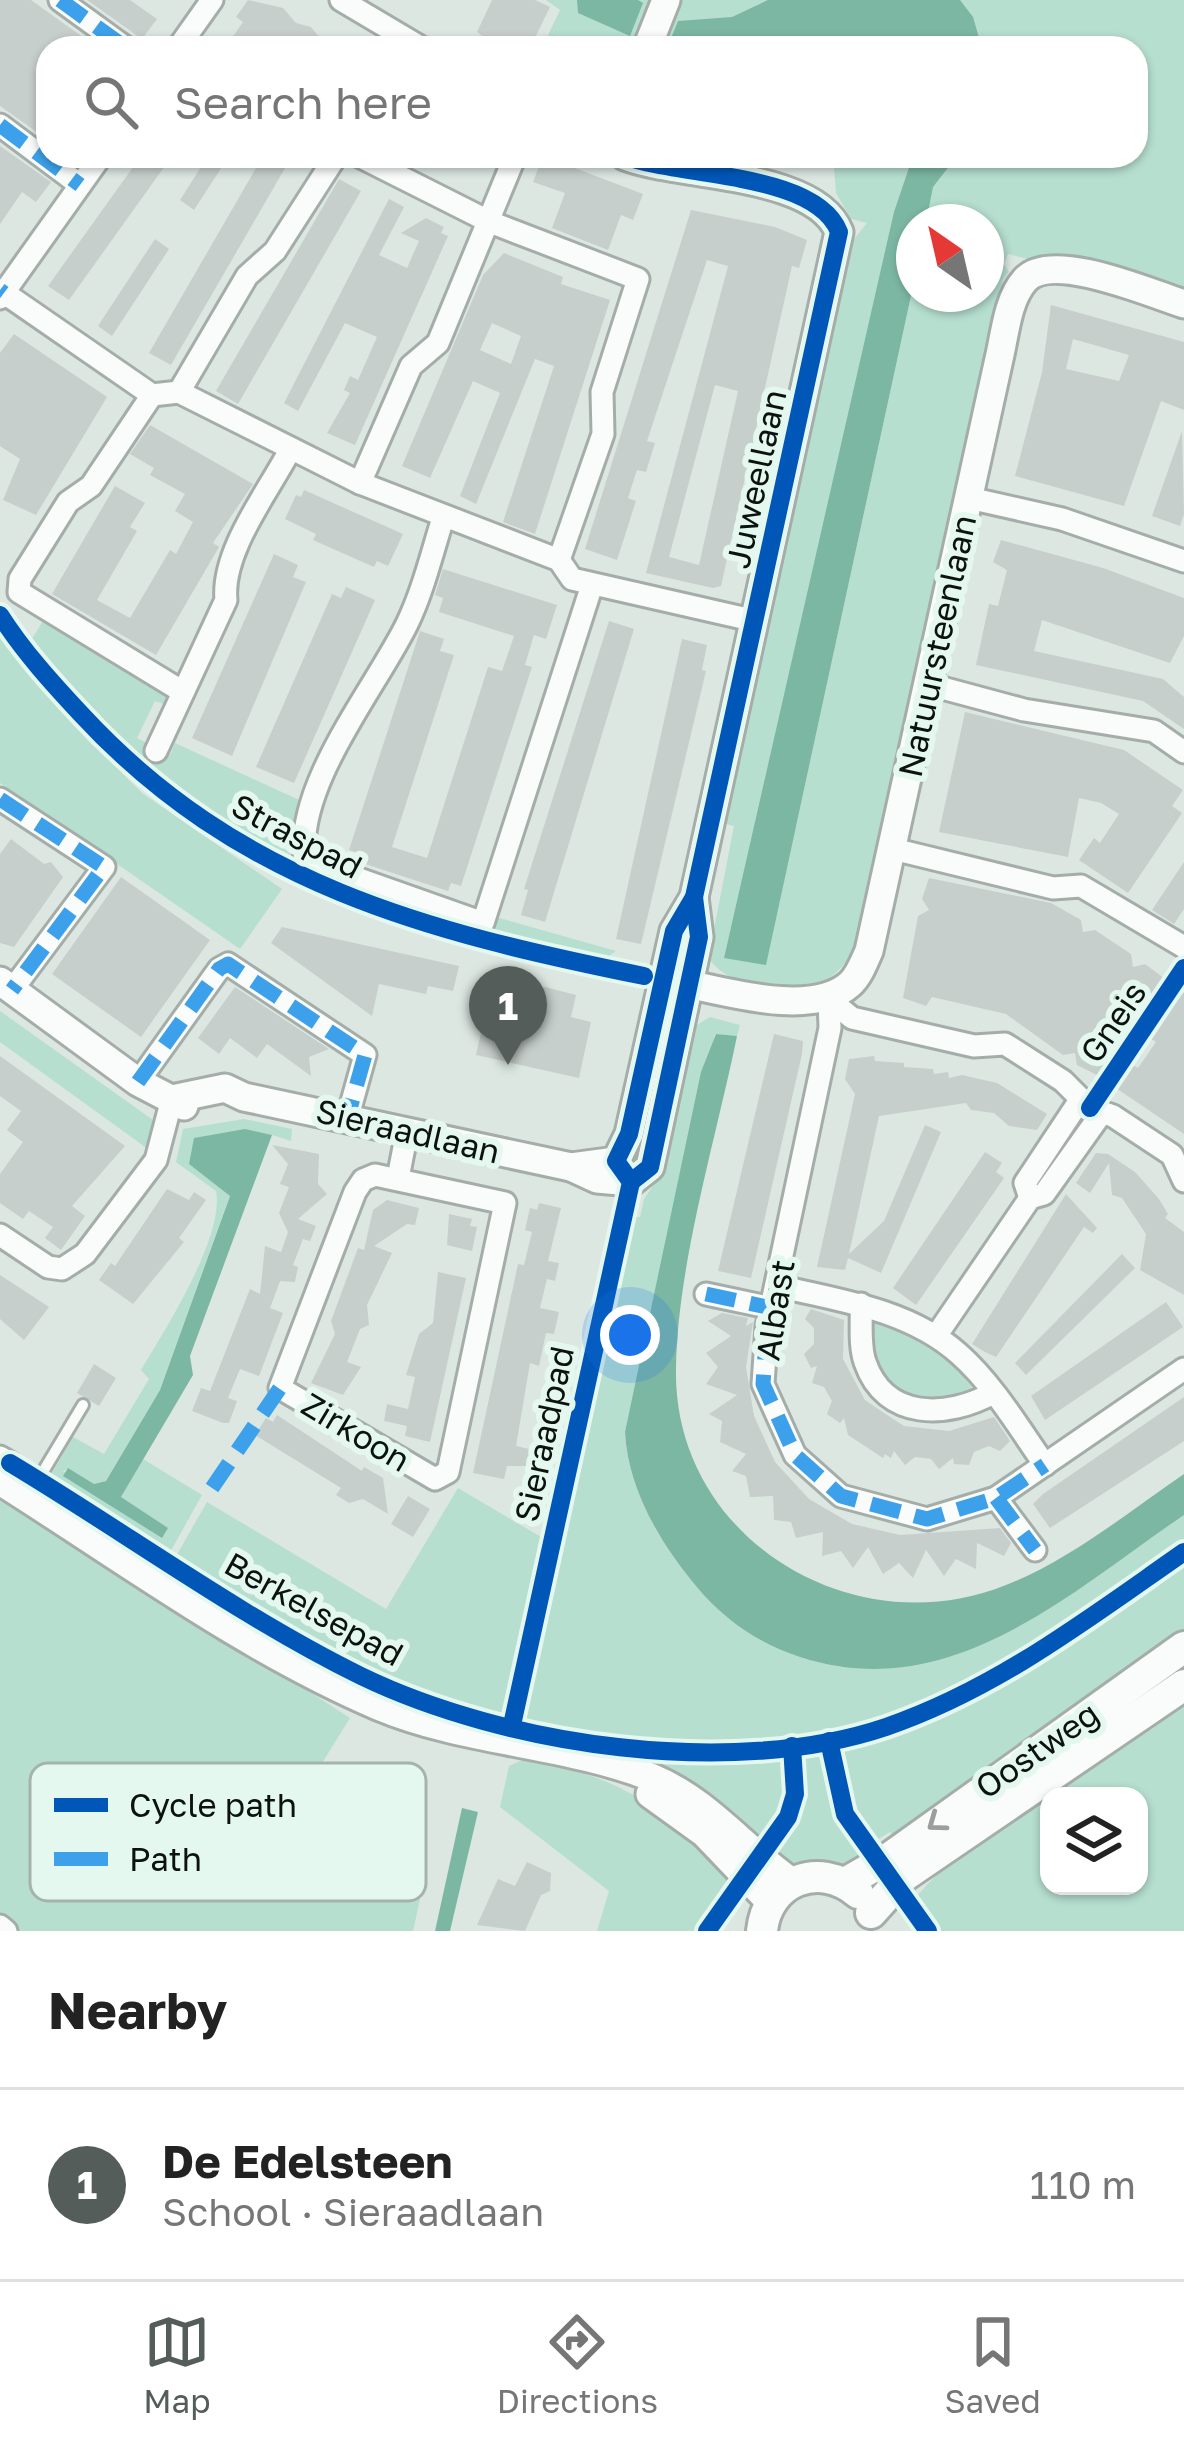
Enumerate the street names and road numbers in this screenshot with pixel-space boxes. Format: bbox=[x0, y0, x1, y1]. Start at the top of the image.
street label: Juweellaan bbox=[718, 386, 793, 572]
street label: Natuursteenlaan bbox=[890, 511, 983, 780]
street label: Straspad bbox=[226, 785, 369, 886]
street label: Gneis bbox=[1072, 974, 1154, 1070]
street label: Sieraadlaan bbox=[312, 1090, 504, 1171]
street label: Albast bbox=[747, 1257, 802, 1363]
street label: Sieraadpad bbox=[506, 1343, 581, 1525]
street label: Zirkoon bbox=[295, 1384, 417, 1479]
street label: Berkelsepad bbox=[218, 1544, 410, 1674]
street label: Oostweg bbox=[968, 1693, 1106, 1806]

